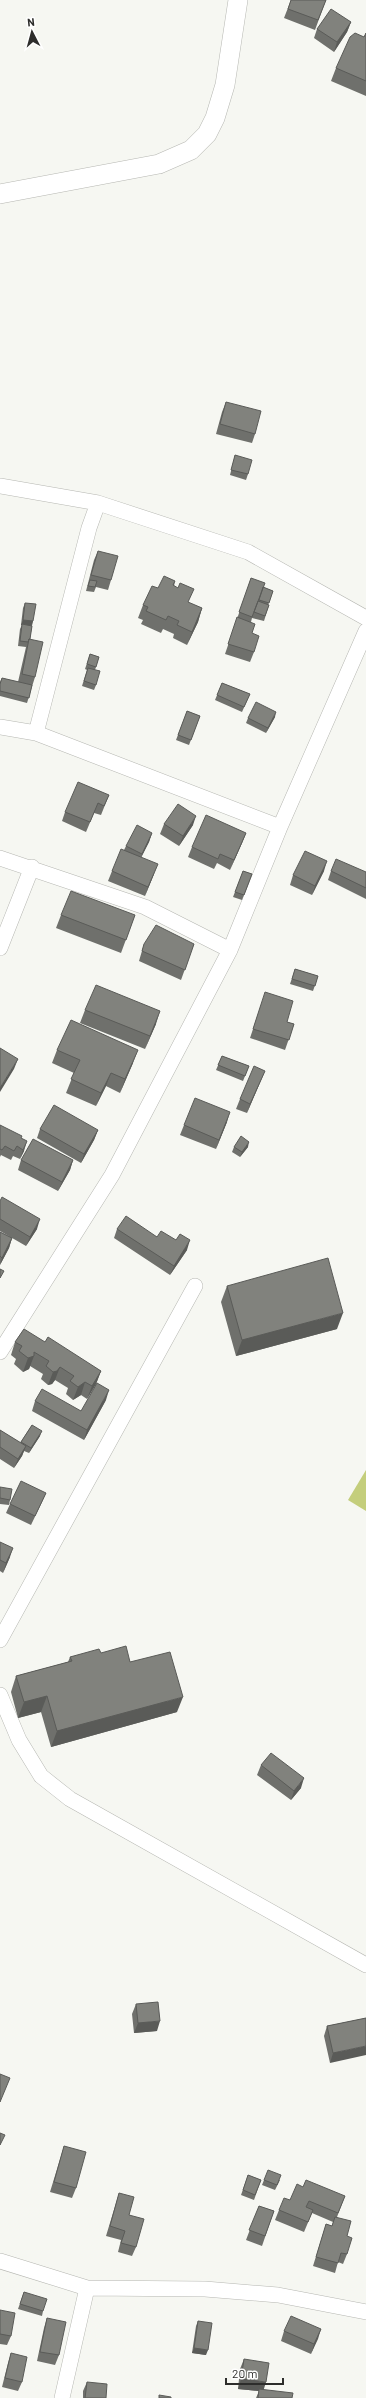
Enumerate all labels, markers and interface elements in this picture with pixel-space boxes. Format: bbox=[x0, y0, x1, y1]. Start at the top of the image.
north arrow bbox=[12, 12, 52, 52]
text: N bbox=[27, 15, 35, 28]
scale bar bbox=[226, 2360, 283, 2386]
text: 20 m bbox=[232, 2366, 258, 2380]

